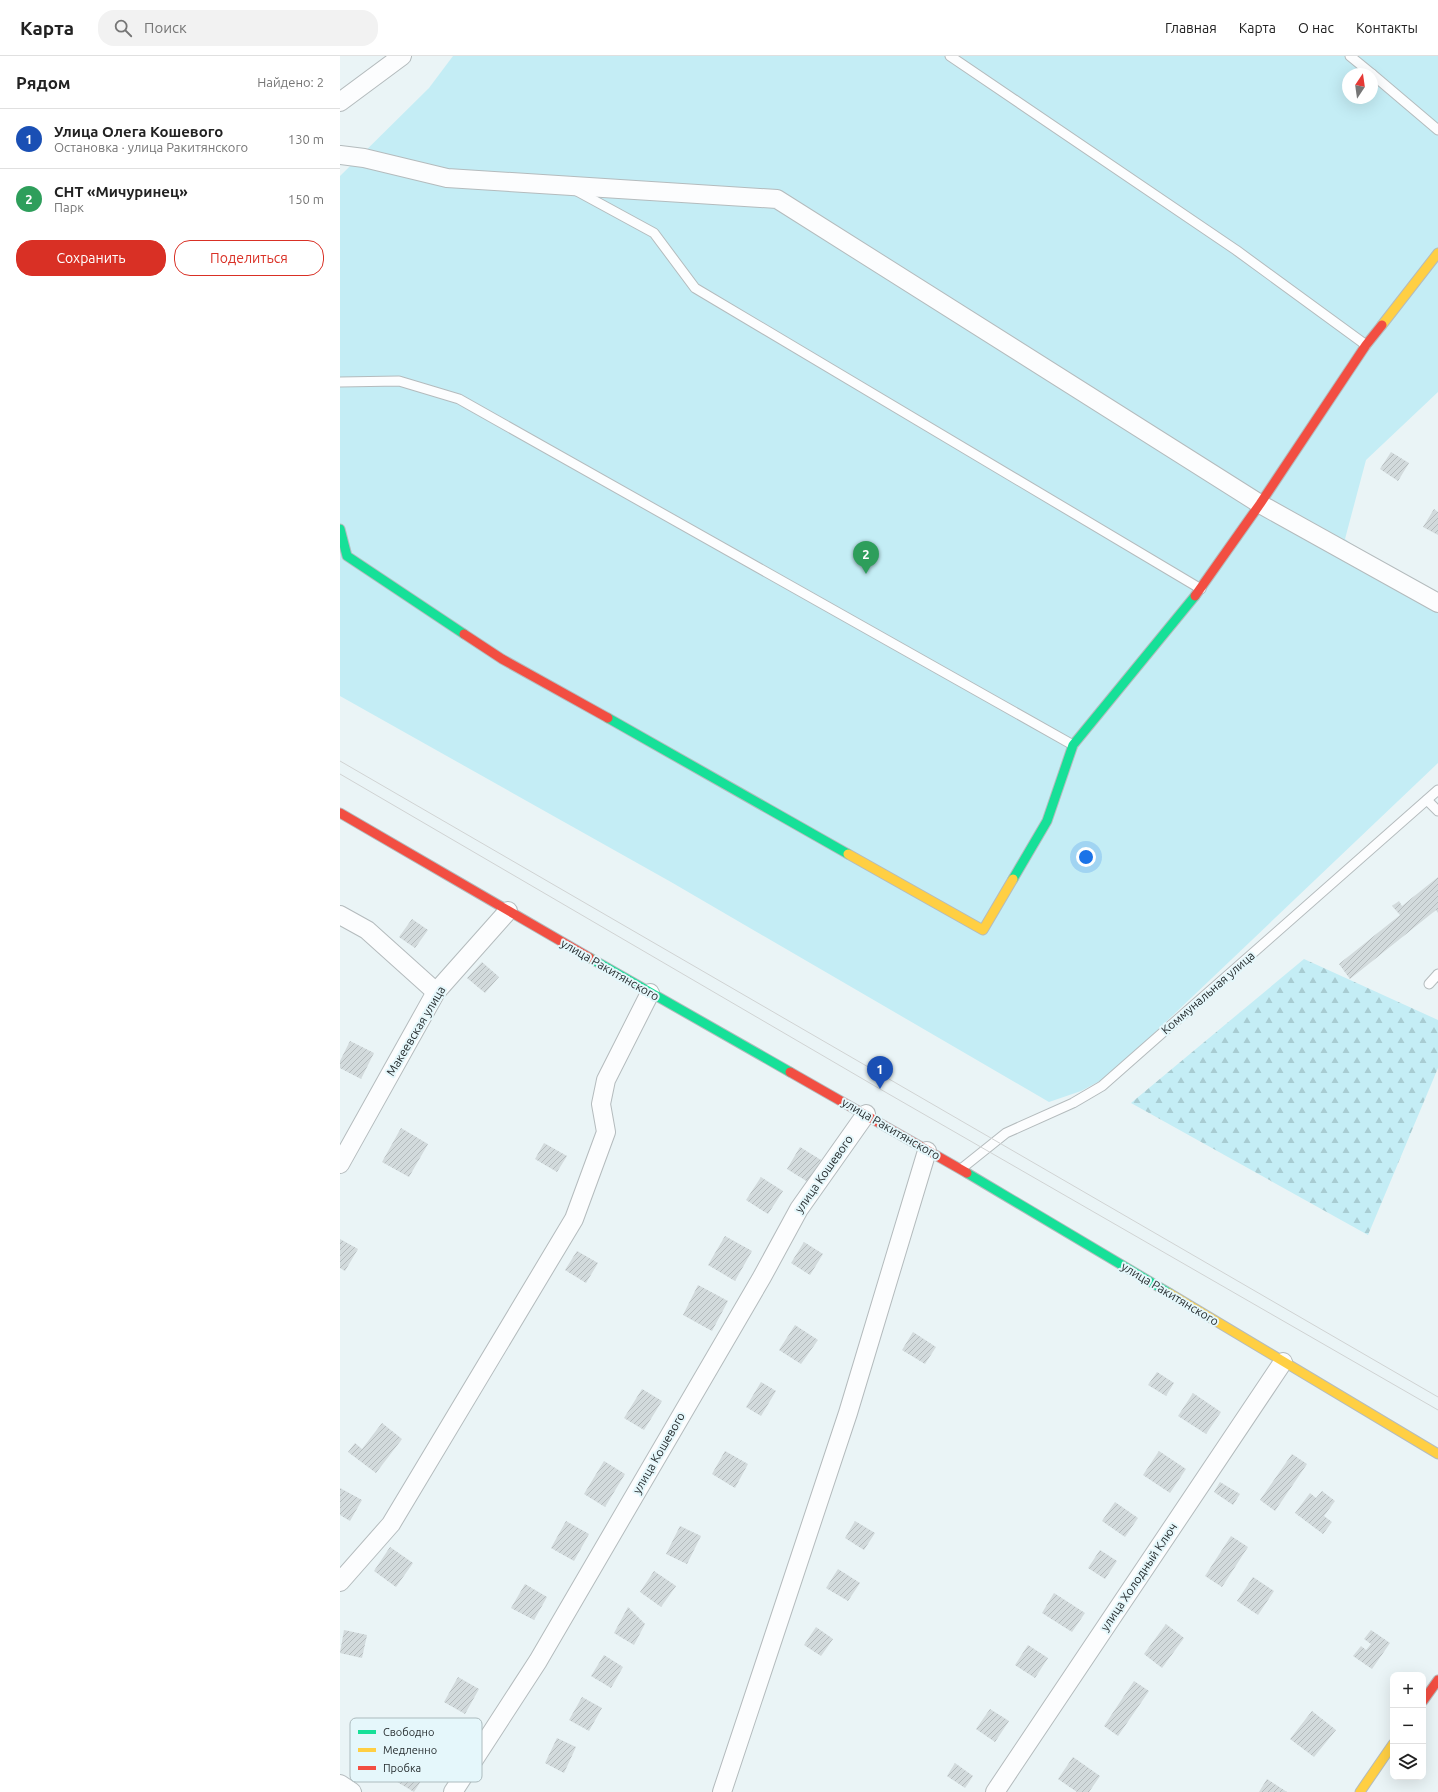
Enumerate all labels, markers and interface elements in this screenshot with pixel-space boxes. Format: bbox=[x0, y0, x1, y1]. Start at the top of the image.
search box bbox=[98, 10, 378, 46]
text: Карта bbox=[20, 17, 74, 39]
icon: search bbox=[112, 17, 134, 39]
text: Поиск bbox=[144, 19, 187, 36]
text: Главная bbox=[1165, 20, 1217, 36]
text: Карта bbox=[1239, 20, 1276, 36]
text: О нас bbox=[1298, 20, 1334, 36]
text: Контакты bbox=[1356, 20, 1418, 36]
north arrow bbox=[1342, 68, 1378, 104]
text: Рядом bbox=[16, 73, 71, 92]
text: Найдено: 2 bbox=[257, 75, 324, 89]
text: Улица Олега Кошевого bbox=[54, 123, 223, 140]
text: 1 bbox=[25, 132, 33, 146]
text: 130 m bbox=[288, 132, 324, 146]
text: Остановка · улица Ракитянского bbox=[54, 140, 248, 154]
text: СНТ «Мичуринец» bbox=[54, 183, 188, 200]
text: 2 bbox=[25, 192, 33, 206]
text: 150 m bbox=[288, 192, 324, 206]
text: Парк bbox=[54, 200, 84, 214]
button: Сохранить bbox=[16, 240, 166, 276]
button: Поделиться bbox=[174, 240, 324, 276]
pin: 2 bbox=[853, 541, 879, 574]
your location bbox=[1076, 847, 1096, 867]
street label: улица Ракитянского bbox=[559, 936, 662, 1003]
street label: Коммунальная улица bbox=[1158, 949, 1257, 1037]
street label: Макеевская улица bbox=[384, 983, 448, 1078]
pin: 1 bbox=[867, 1056, 893, 1089]
street label: улица Ракитянского bbox=[840, 1095, 943, 1162]
street label: улица Кошевого bbox=[792, 1132, 855, 1215]
street label: улица Ракитянского bbox=[1119, 1259, 1221, 1328]
street label: улица Кошевого bbox=[630, 1410, 687, 1496]
street label: улица Холодный Ключ bbox=[1098, 1520, 1180, 1633]
map controls bbox=[1390, 1672, 1426, 1780]
button: + bbox=[1390, 1672, 1426, 1708]
button: − bbox=[1390, 1708, 1426, 1744]
legend bbox=[350, 1718, 482, 1782]
text: Свободно bbox=[383, 1726, 434, 1738]
text: Медленно bbox=[383, 1744, 437, 1756]
button: layers bbox=[1390, 1744, 1426, 1780]
text: Пробка bbox=[383, 1762, 421, 1774]

